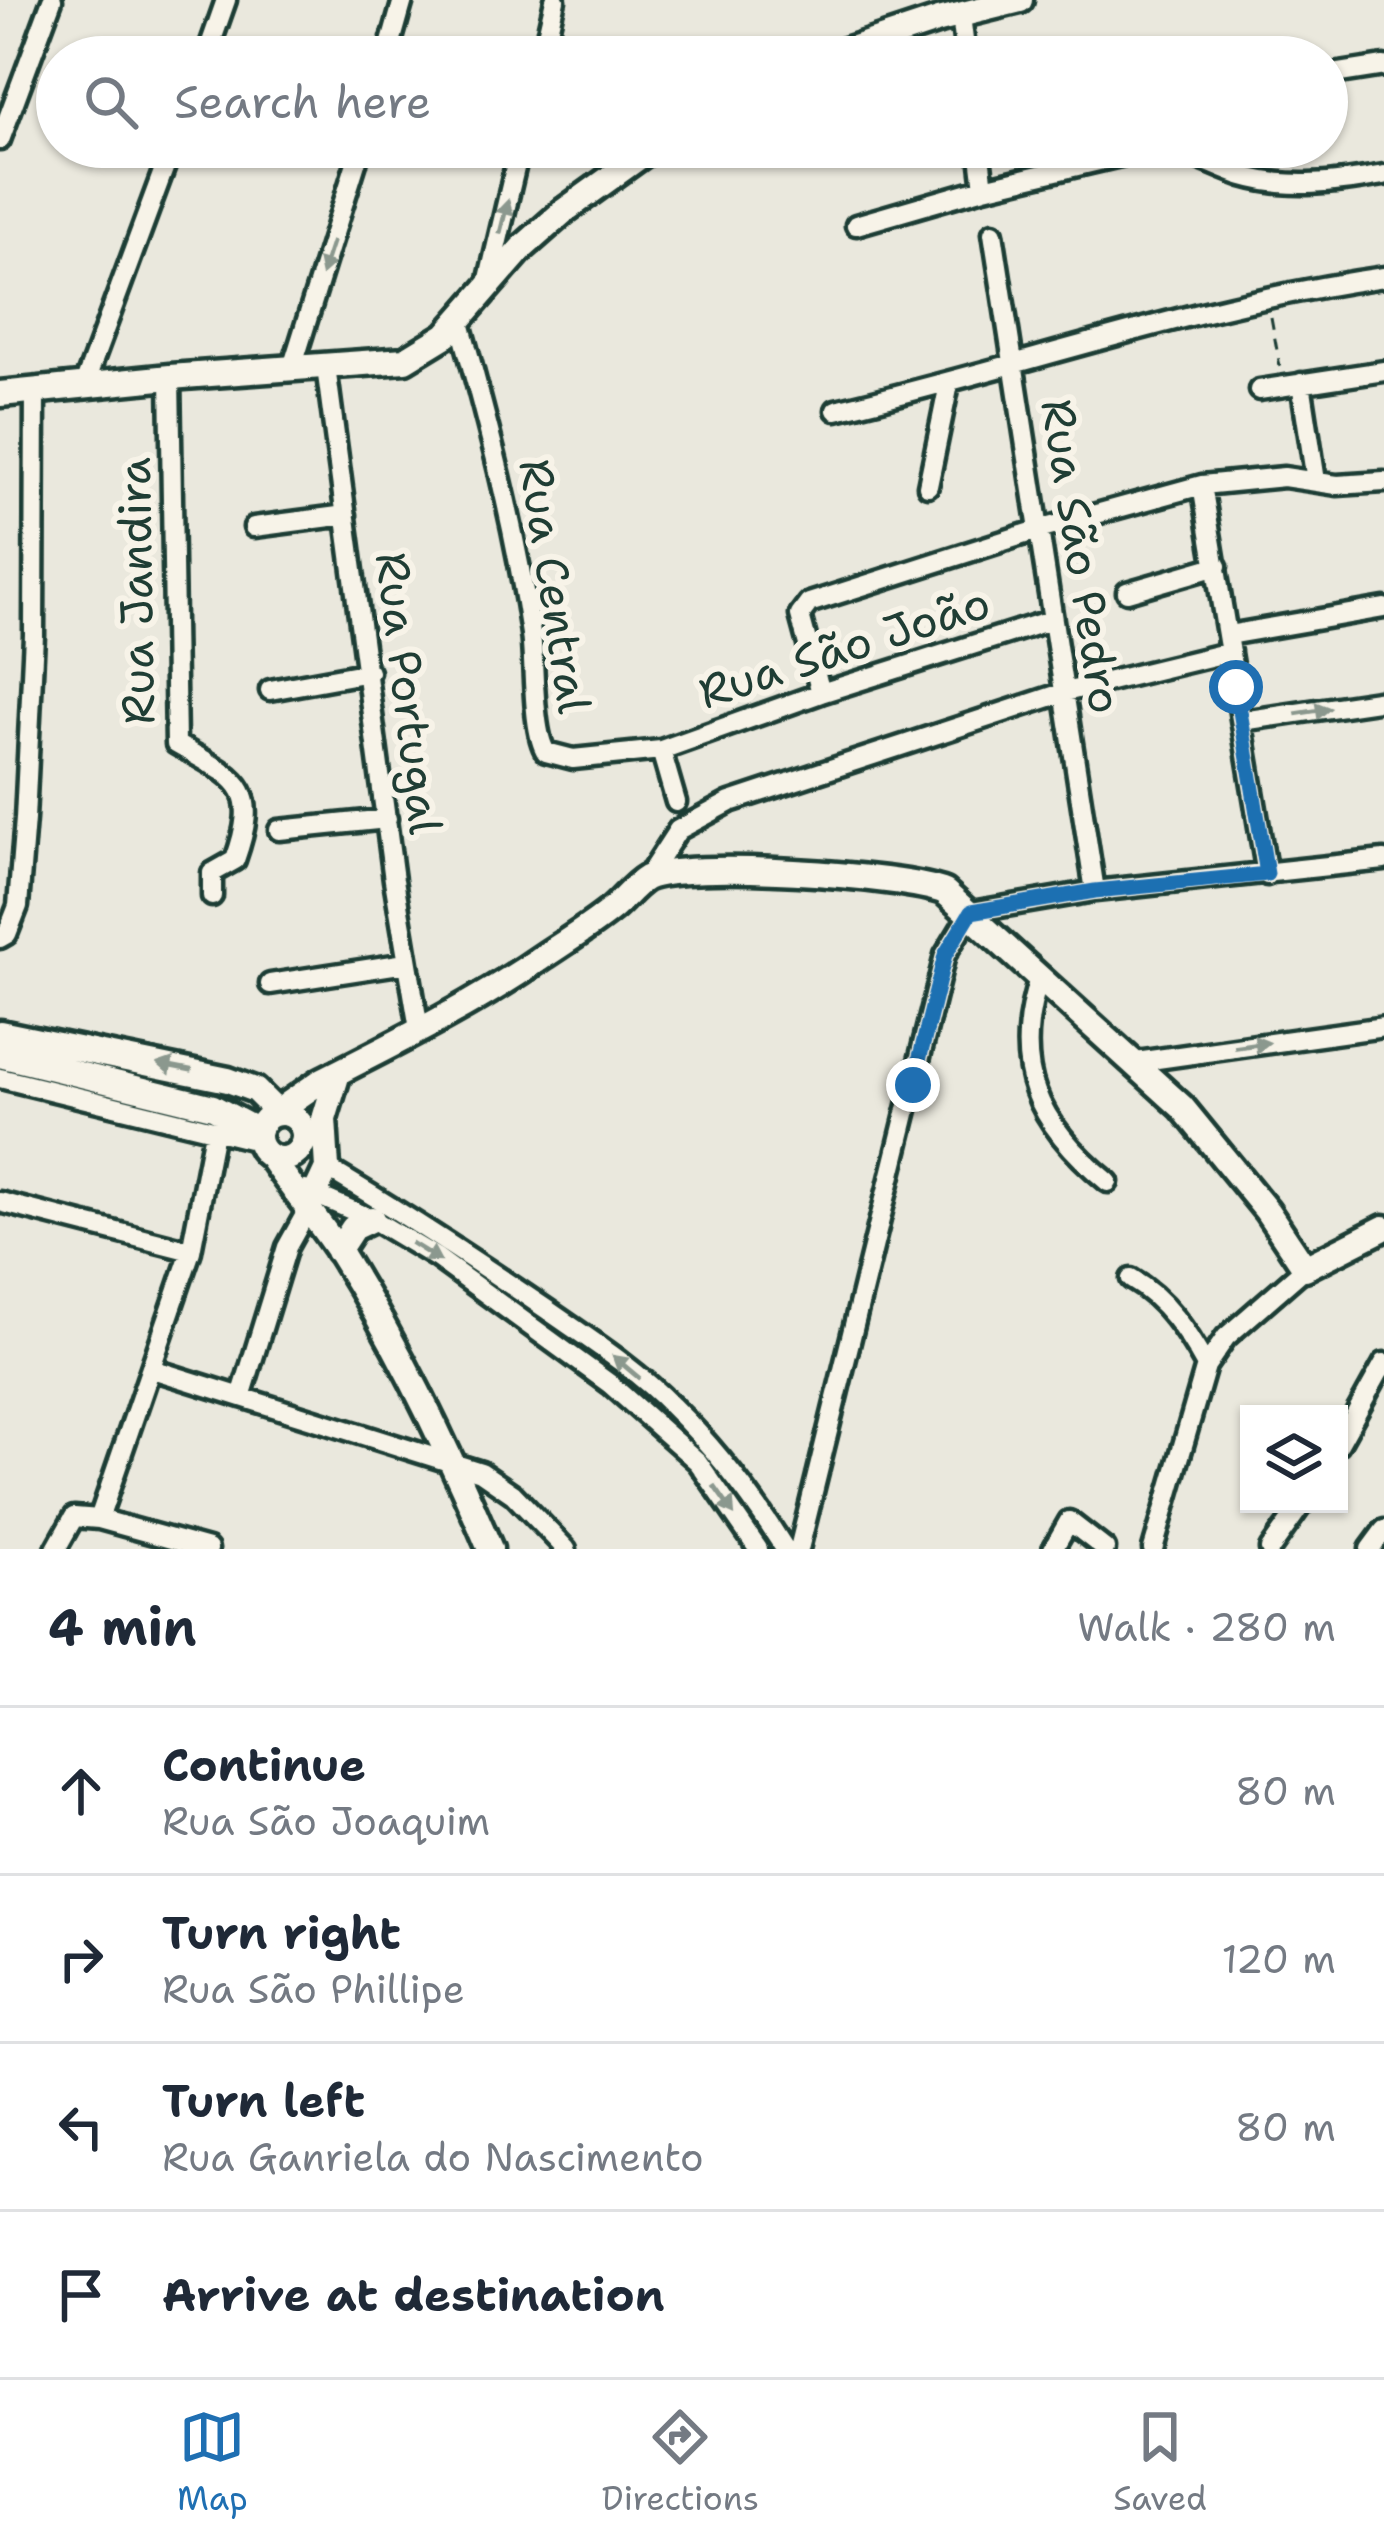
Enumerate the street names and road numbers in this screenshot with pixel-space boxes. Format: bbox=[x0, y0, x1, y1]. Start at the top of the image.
street label: Rua São Pedro bbox=[1028, 395, 1136, 717]
street label: Rua Central bbox=[505, 455, 605, 718]
street label: Rua Jandira bbox=[104, 457, 168, 725]
street label: Rua Portugal bbox=[362, 549, 456, 838]
street label: Rua São João bbox=[691, 572, 997, 722]

